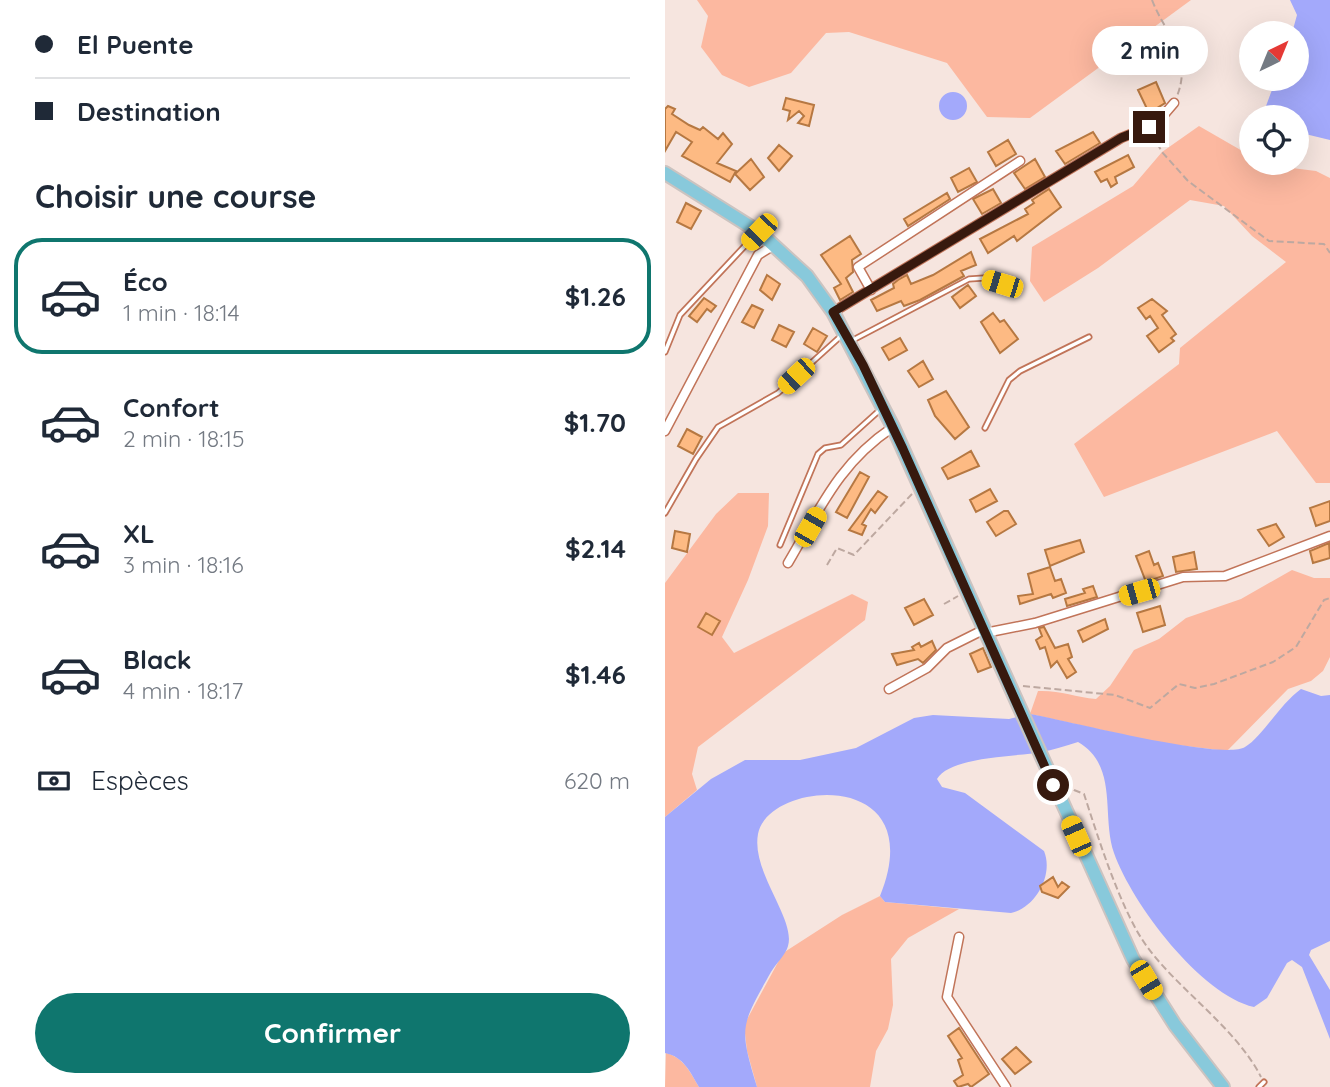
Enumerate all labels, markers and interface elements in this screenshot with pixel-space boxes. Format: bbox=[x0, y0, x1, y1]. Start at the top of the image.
north arrow bbox=[1239, 21, 1309, 91]
map controls bbox=[1239, 21, 1309, 175]
callout: 2 min bbox=[1091, 25, 1207, 74]
text: El Puente bbox=[77, 28, 194, 61]
text: 2 min bbox=[1120, 36, 1180, 65]
text: Destination bbox=[77, 95, 221, 128]
button: locate bbox=[1239, 105, 1309, 175]
route end bbox=[1133, 111, 1165, 143]
text: Choisir une course bbox=[35, 176, 316, 216]
car bbox=[737, 210, 782, 254]
icon: car bbox=[39, 265, 102, 328]
text: Éco bbox=[123, 265, 168, 298]
car bbox=[979, 268, 1026, 300]
text: $1.26 bbox=[565, 280, 626, 313]
text: 1 min · 18:14 bbox=[123, 298, 240, 327]
car bbox=[774, 354, 819, 398]
icon: car bbox=[39, 391, 102, 454]
text: Confort bbox=[123, 391, 220, 424]
text: $1.70 bbox=[564, 406, 626, 439]
text: 2 min · 18:15 bbox=[123, 424, 245, 453]
car bbox=[791, 504, 830, 550]
icon: car bbox=[39, 517, 102, 580]
text: XL bbox=[123, 517, 155, 550]
text: $2.14 bbox=[565, 532, 626, 565]
text: 3 min · 18:16 bbox=[123, 550, 244, 579]
car bbox=[1116, 576, 1163, 608]
icon: car bbox=[39, 643, 102, 706]
text: Black bbox=[123, 643, 192, 676]
text: $1.46 bbox=[565, 658, 626, 691]
text: 4 min · 18:17 bbox=[123, 676, 243, 705]
icon: cash bbox=[35, 762, 73, 800]
text: Espèces bbox=[91, 764, 189, 797]
text: 620 m bbox=[564, 766, 630, 795]
route start bbox=[1037, 769, 1069, 801]
car bbox=[1058, 813, 1095, 859]
car bbox=[1127, 957, 1166, 1003]
button: Confirmer bbox=[35, 993, 630, 1073]

